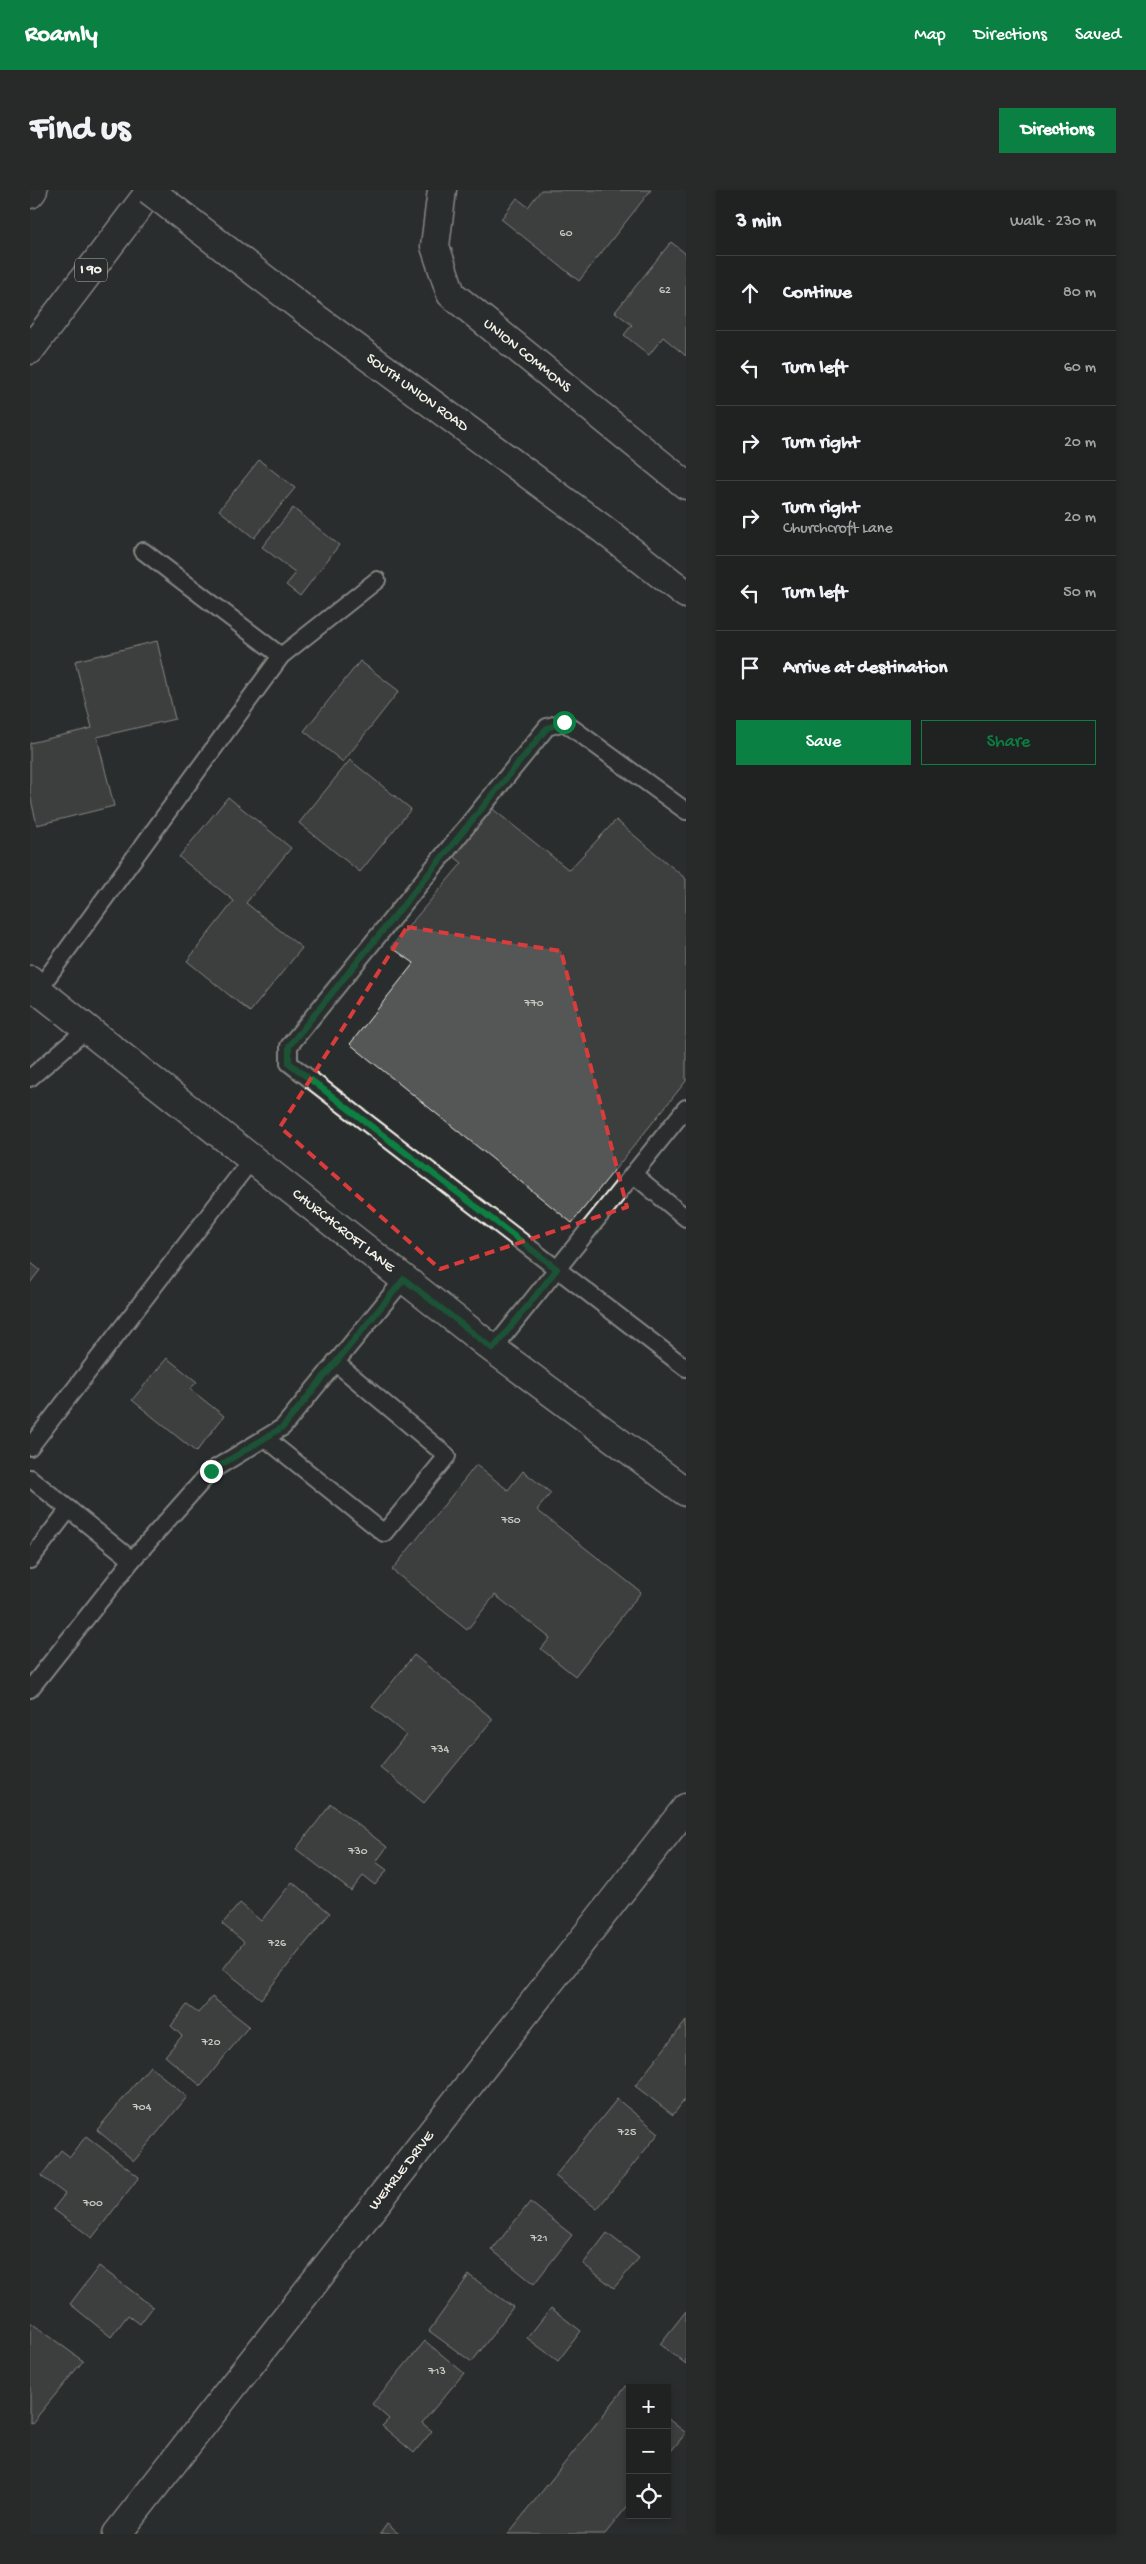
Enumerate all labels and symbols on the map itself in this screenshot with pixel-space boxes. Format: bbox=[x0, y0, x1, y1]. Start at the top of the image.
house number: 60 bbox=[560, 227, 573, 241]
road number: I 90 bbox=[75, 258, 107, 282]
house number: 62 bbox=[659, 284, 671, 298]
street label: UNION COMMONS bbox=[479, 315, 575, 397]
street label: SOUTH UNION ROAD bbox=[362, 350, 472, 436]
route start bbox=[553, 711, 576, 734]
house number: 770 bbox=[523, 997, 544, 1011]
street label: CHURCHCROFT LANE bbox=[288, 1185, 398, 1277]
route end bbox=[200, 1460, 223, 1483]
house number: 750 bbox=[500, 1514, 521, 1528]
house number: 734 bbox=[430, 1743, 449, 1757]
house number: 730 bbox=[347, 1845, 368, 1859]
house number: 726 bbox=[267, 1937, 287, 1951]
house number: 720 bbox=[201, 2036, 221, 2050]
house number: 704 bbox=[132, 2101, 152, 2115]
house number: 725 bbox=[617, 2126, 636, 2140]
street label: WEHRLE DRIVE bbox=[365, 2127, 439, 2214]
house number: 700 bbox=[82, 2197, 103, 2211]
house number: 721 bbox=[530, 2232, 548, 2246]
house number: 713 bbox=[427, 2365, 446, 2379]

